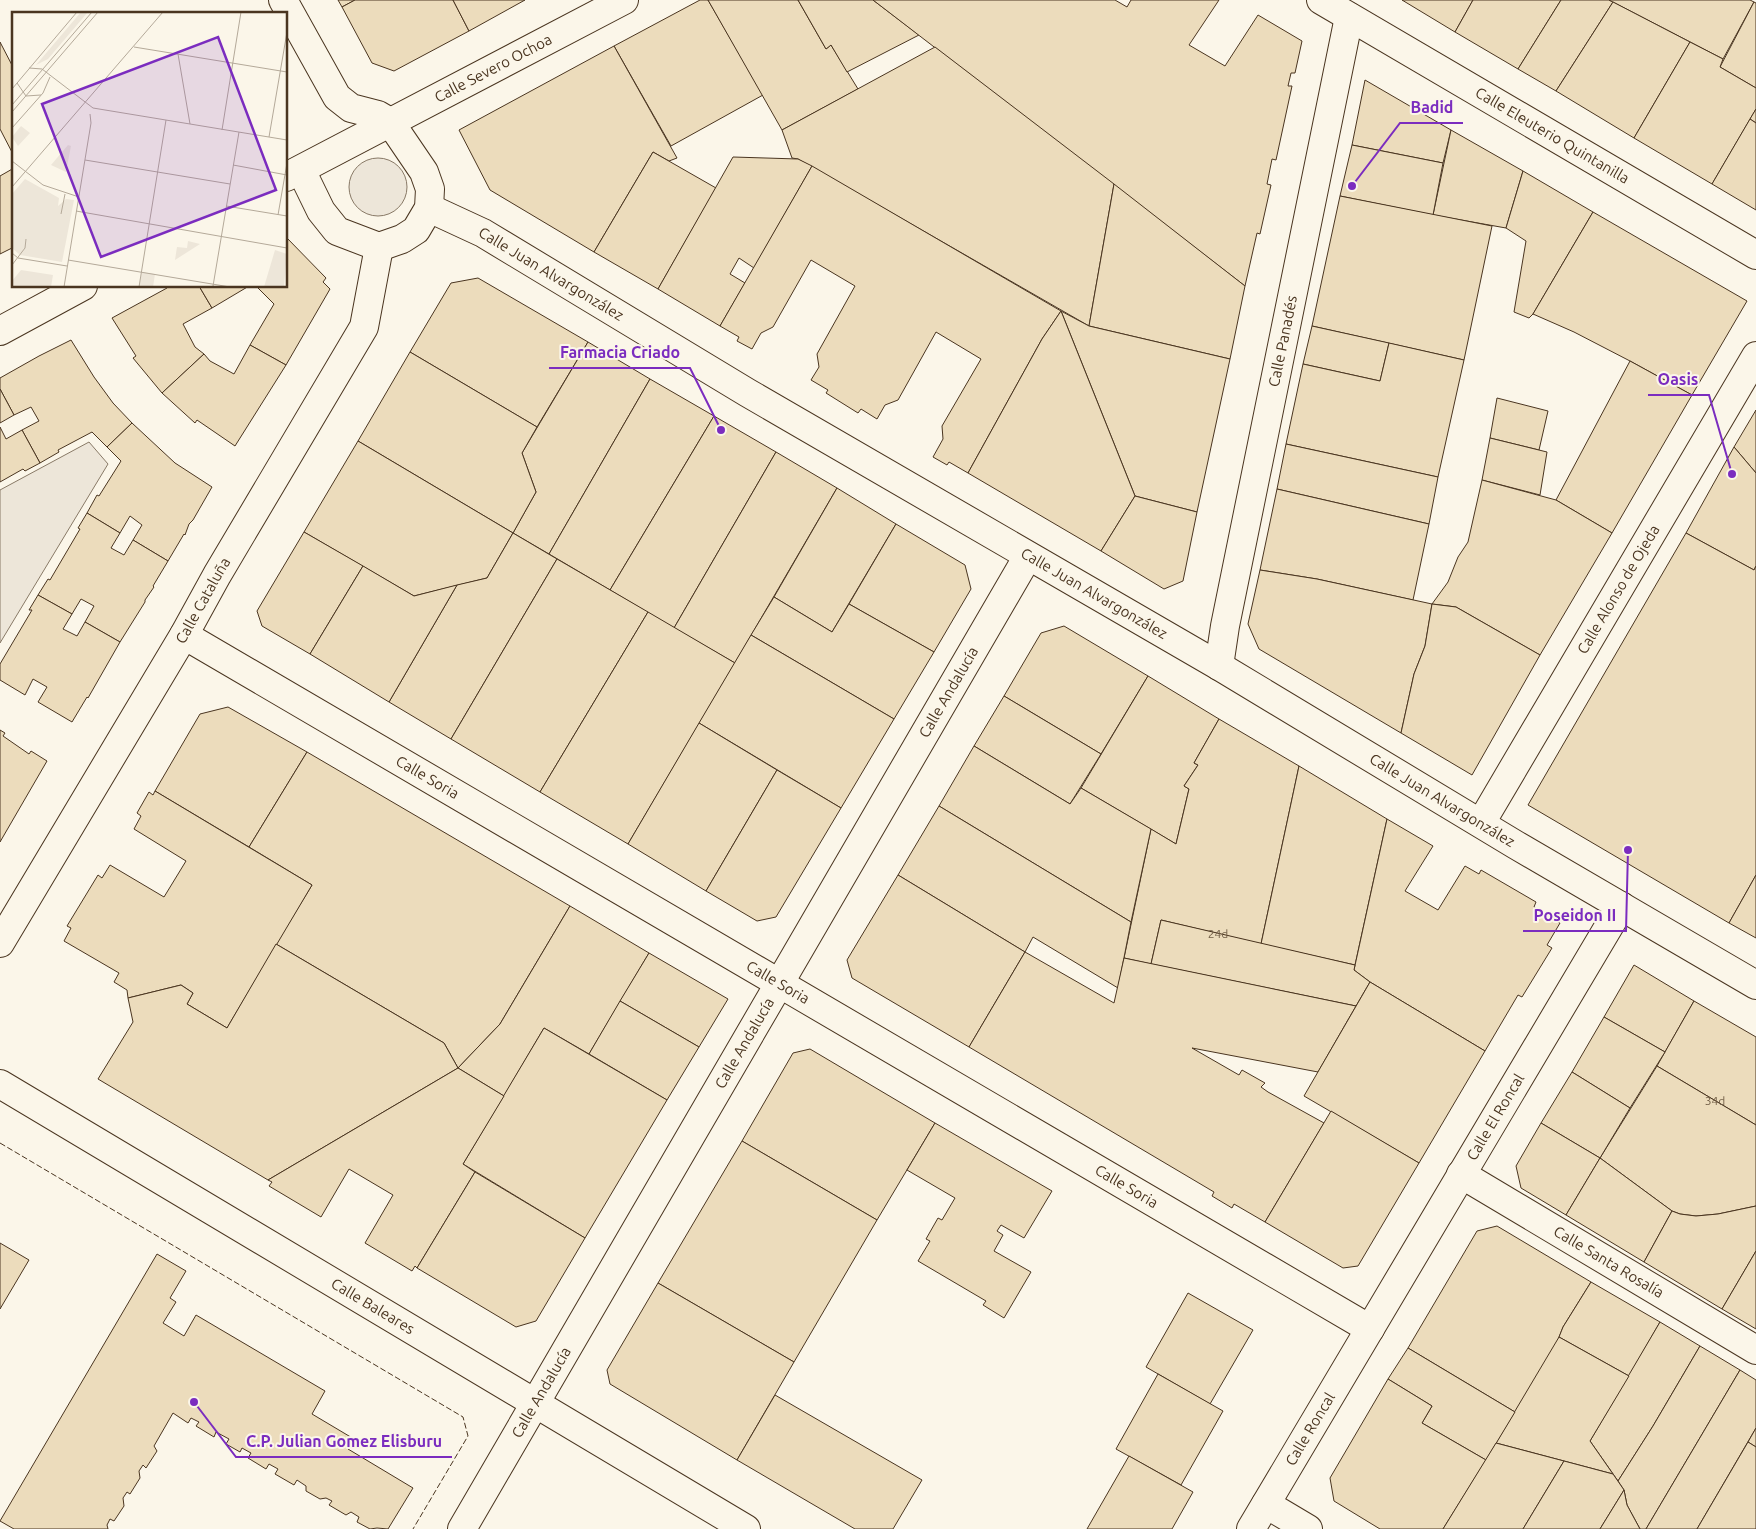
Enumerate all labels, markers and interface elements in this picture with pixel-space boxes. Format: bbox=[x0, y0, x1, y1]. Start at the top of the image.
inset map bbox=[12, 12, 288, 288]
street label: Calle Severo Ochoa bbox=[432, 30, 555, 106]
street label: Calle Eleuterio Quintanilla bbox=[1473, 83, 1632, 187]
callout: Badid bbox=[1400, 92, 1463, 123]
text: Badid bbox=[1411, 98, 1453, 116]
street label: Calle Juan Alvargonzález bbox=[476, 223, 627, 324]
street label: Calle Panadés bbox=[1265, 294, 1300, 388]
callout: Farmacia Criado bbox=[549, 337, 690, 368]
text: Farmacia Criado bbox=[560, 343, 680, 361]
callout: Oasis bbox=[1648, 364, 1709, 395]
text: Oasis bbox=[1658, 370, 1698, 388]
street label: Calle Alonso de Ojeda bbox=[1573, 522, 1663, 657]
street label: Calle Juan Alvargonzález bbox=[1018, 544, 1171, 642]
street label: Calle Cataluña bbox=[172, 554, 233, 647]
street label: Calle Andalucía bbox=[915, 644, 981, 740]
street label: Calle Juan Alvargonzález bbox=[1367, 750, 1518, 850]
street label: Calle Soria bbox=[393, 752, 462, 802]
callout: Poseidon II bbox=[1523, 900, 1626, 931]
text: Poseidon II bbox=[1534, 906, 1616, 924]
house number: 24d bbox=[1208, 927, 1228, 940]
street label: Calle Soria bbox=[743, 957, 813, 1007]
street label: Calle Andalucía bbox=[711, 994, 777, 1091]
street label: Calle El Roncal bbox=[1463, 1071, 1527, 1163]
house number: 34d bbox=[1705, 1094, 1725, 1107]
street label: Calle Soria bbox=[1092, 1161, 1161, 1211]
street label: Calle Santa Rosalía bbox=[1551, 1222, 1667, 1301]
street label: Calle Baleares bbox=[328, 1274, 418, 1337]
street label: Calle Andalucía bbox=[508, 1344, 574, 1441]
street label: Calle Roncal bbox=[1282, 1389, 1338, 1469]
callout: C.P. Julian Gomez Elisburu bbox=[236, 1426, 452, 1457]
text: C.P. Julian Gomez Elisburu bbox=[246, 1432, 442, 1450]

